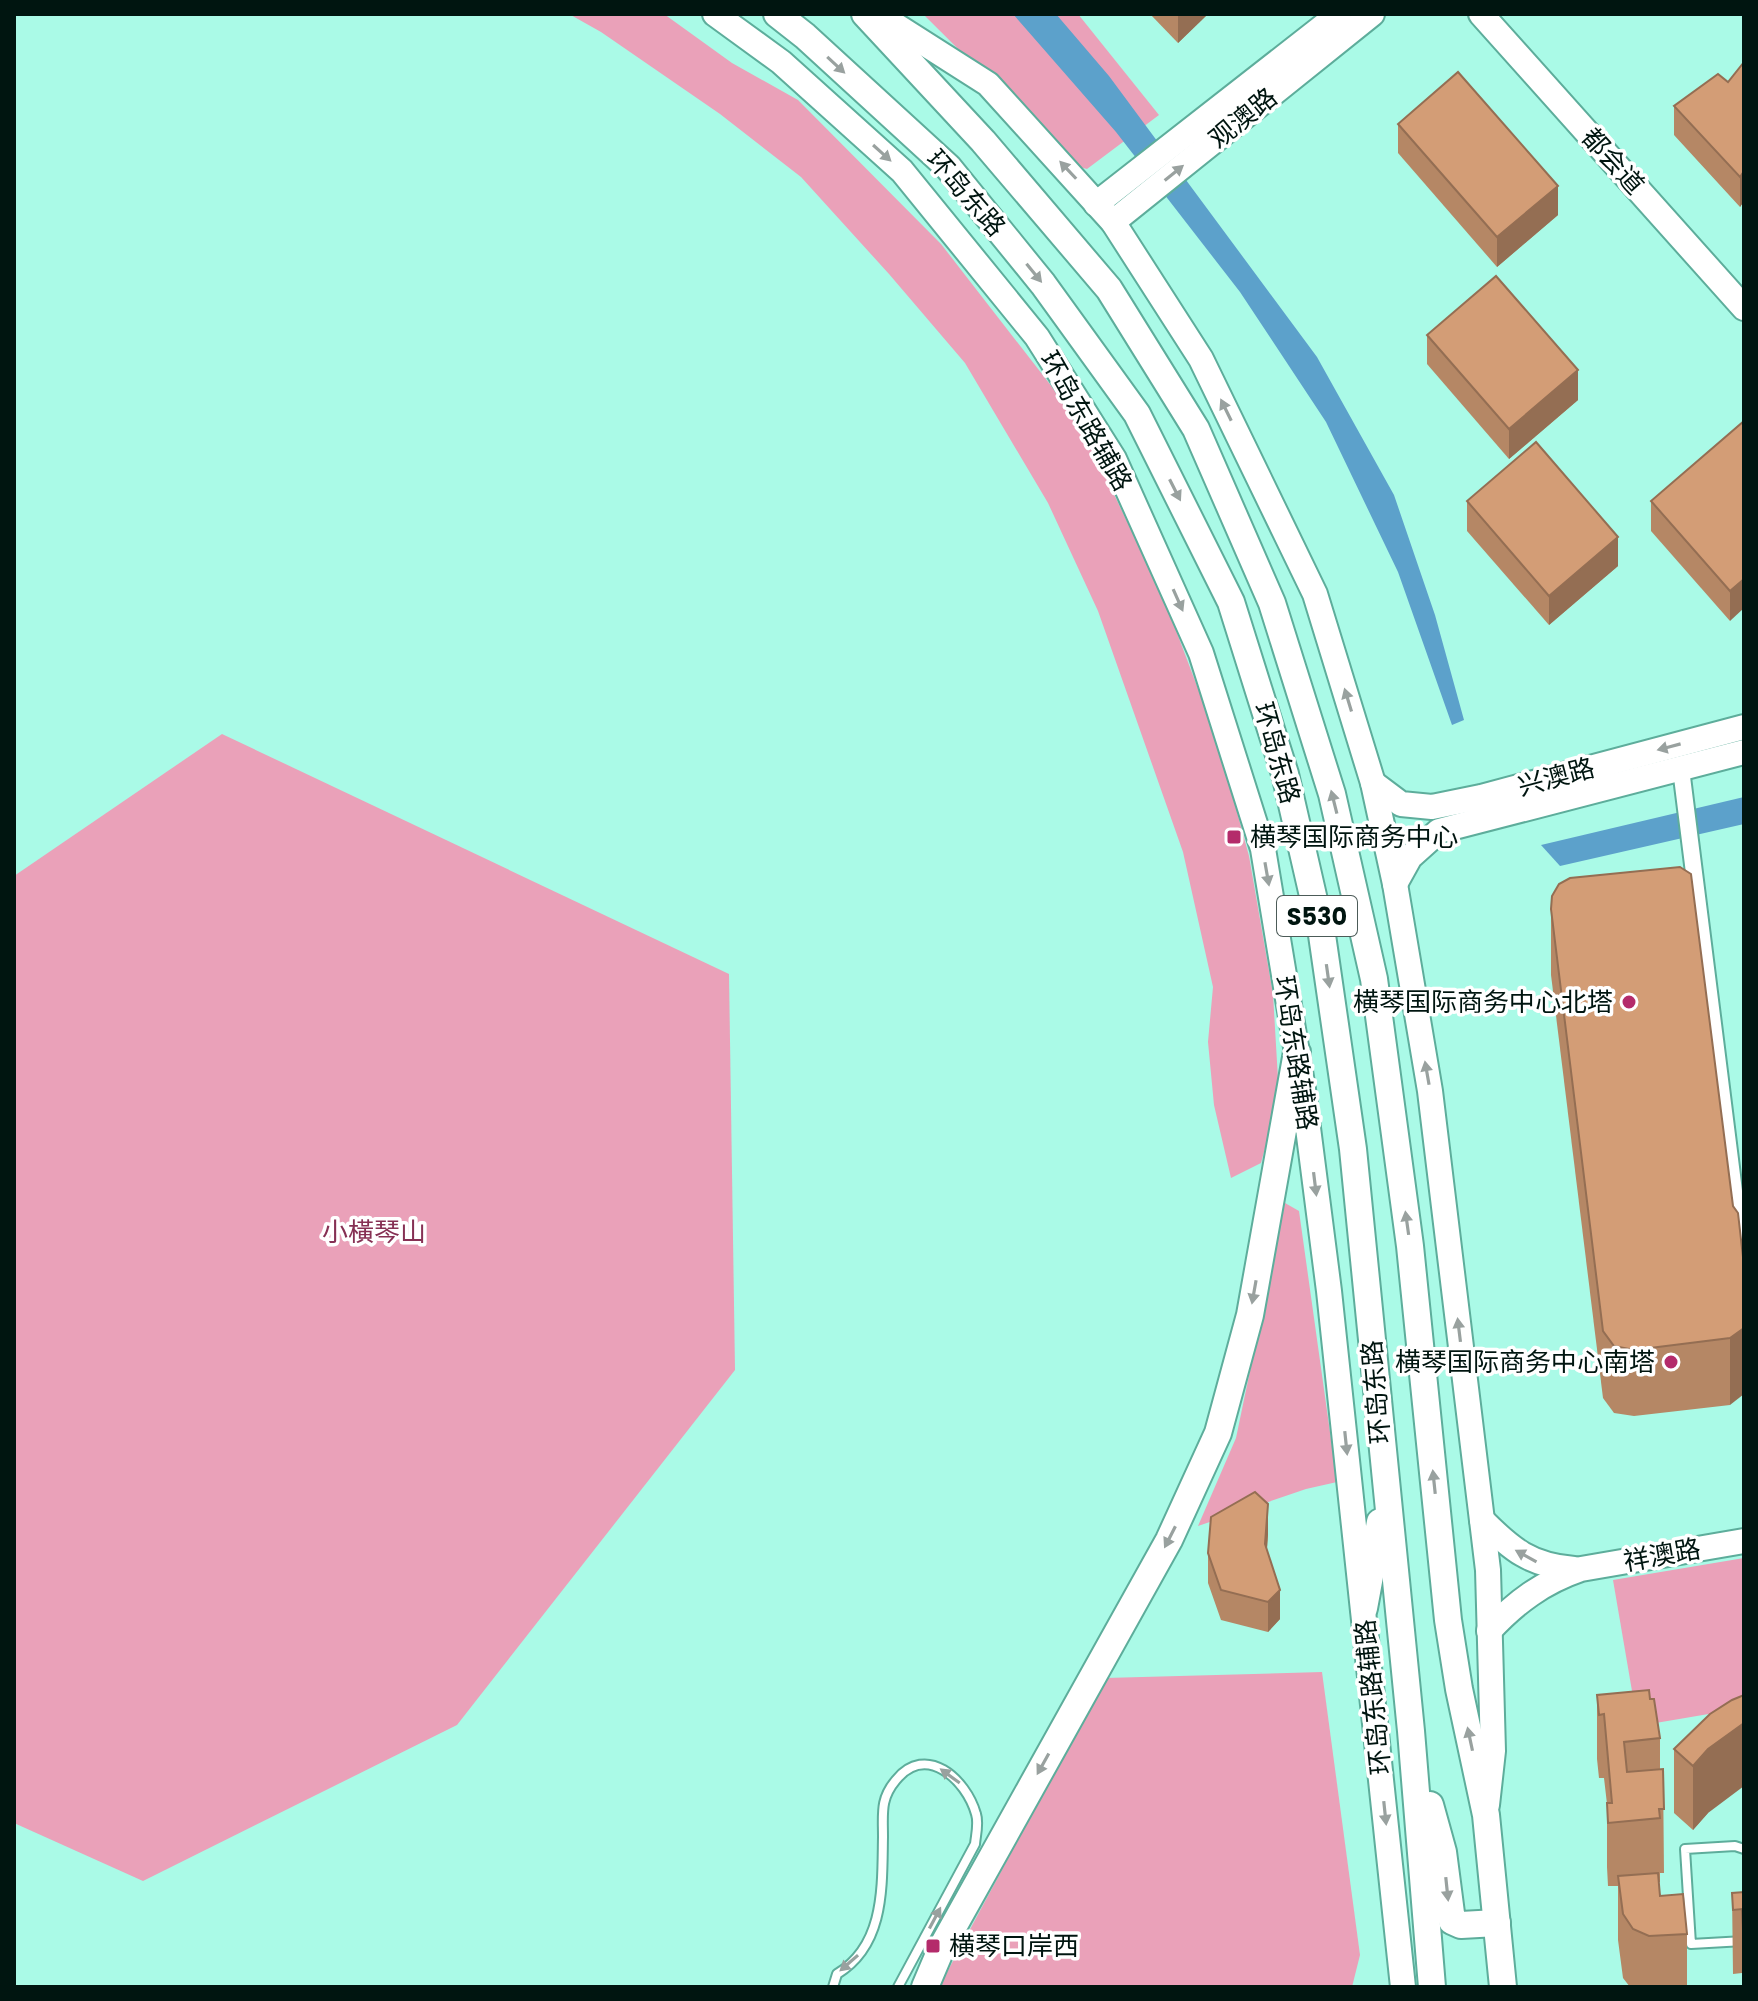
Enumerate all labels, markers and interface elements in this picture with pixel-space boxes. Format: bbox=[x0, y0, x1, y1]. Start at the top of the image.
one-way arrow bbox=[826, 55, 845, 73]
street label: 观澳路 bbox=[1201, 79, 1285, 157]
street label: 都会道 bbox=[1574, 120, 1652, 202]
street label: 环岛东路 bbox=[918, 142, 1014, 244]
one-way arrow bbox=[873, 144, 892, 162]
one-way arrow bbox=[1059, 161, 1077, 180]
one-way arrow bbox=[1164, 165, 1184, 182]
one-way arrow bbox=[1025, 263, 1042, 283]
street label: 环岛东路辅路 bbox=[1031, 344, 1141, 498]
one-way arrow bbox=[1219, 398, 1232, 421]
one-way arrow bbox=[1169, 479, 1182, 502]
one-way arrow bbox=[1171, 589, 1185, 612]
one-way arrow bbox=[1341, 688, 1354, 712]
street label: 环岛东路 bbox=[1245, 698, 1309, 808]
one-way arrow bbox=[1656, 742, 1681, 754]
street label: 兴澳路 bbox=[1514, 750, 1598, 804]
one-way arrow bbox=[1327, 789, 1339, 814]
place label: 横琴国际商务中心 bbox=[1250, 819, 1458, 855]
marker: 横琴国际商务中心 bbox=[1225, 828, 1243, 846]
one-way arrow bbox=[1261, 861, 1274, 886]
road number: S530 bbox=[1277, 896, 1357, 936]
one-way arrow bbox=[1322, 964, 1335, 989]
street label: 环岛东路辅路 bbox=[1266, 973, 1326, 1133]
place label: 横琴国际商务中心北塔 bbox=[1353, 984, 1613, 1020]
marker: 横琴国际商务中心北塔 bbox=[1620, 993, 1638, 1011]
one-way arrow bbox=[1420, 1060, 1432, 1085]
one-way arrow bbox=[1309, 1172, 1322, 1197]
one-way arrow bbox=[1400, 1210, 1413, 1235]
park label: 小橫琴山 bbox=[322, 1214, 426, 1250]
one-way arrow bbox=[1247, 1280, 1259, 1305]
one-way arrow bbox=[1452, 1318, 1465, 1343]
street label: 环岛东路 bbox=[1354, 1339, 1398, 1445]
place label: 横琴国际商务中心南塔 bbox=[1395, 1344, 1655, 1380]
marker: 横琴国际商务中心南塔 bbox=[1662, 1353, 1680, 1371]
one-way arrow bbox=[1339, 1431, 1352, 1456]
one-way arrow bbox=[1428, 1469, 1441, 1494]
one-way arrow bbox=[1163, 1526, 1177, 1549]
street label: 祥澳路 bbox=[1620, 1530, 1704, 1580]
one-way arrow bbox=[1514, 1549, 1537, 1563]
street label: 环岛东路辅路 bbox=[1347, 1618, 1399, 1776]
one-way arrow bbox=[1463, 1726, 1476, 1751]
one-way arrow bbox=[1037, 1753, 1051, 1775]
one-way arrow bbox=[939, 1768, 961, 1784]
one-way arrow bbox=[1379, 1800, 1392, 1825]
one-way arrow bbox=[1440, 1877, 1453, 1902]
one-way arrow bbox=[928, 1907, 941, 1930]
place label: 横琴口岸西 bbox=[949, 1928, 1079, 1964]
marker: 横琴口岸西 bbox=[924, 1937, 942, 1955]
one-way arrow bbox=[840, 1954, 860, 1971]

